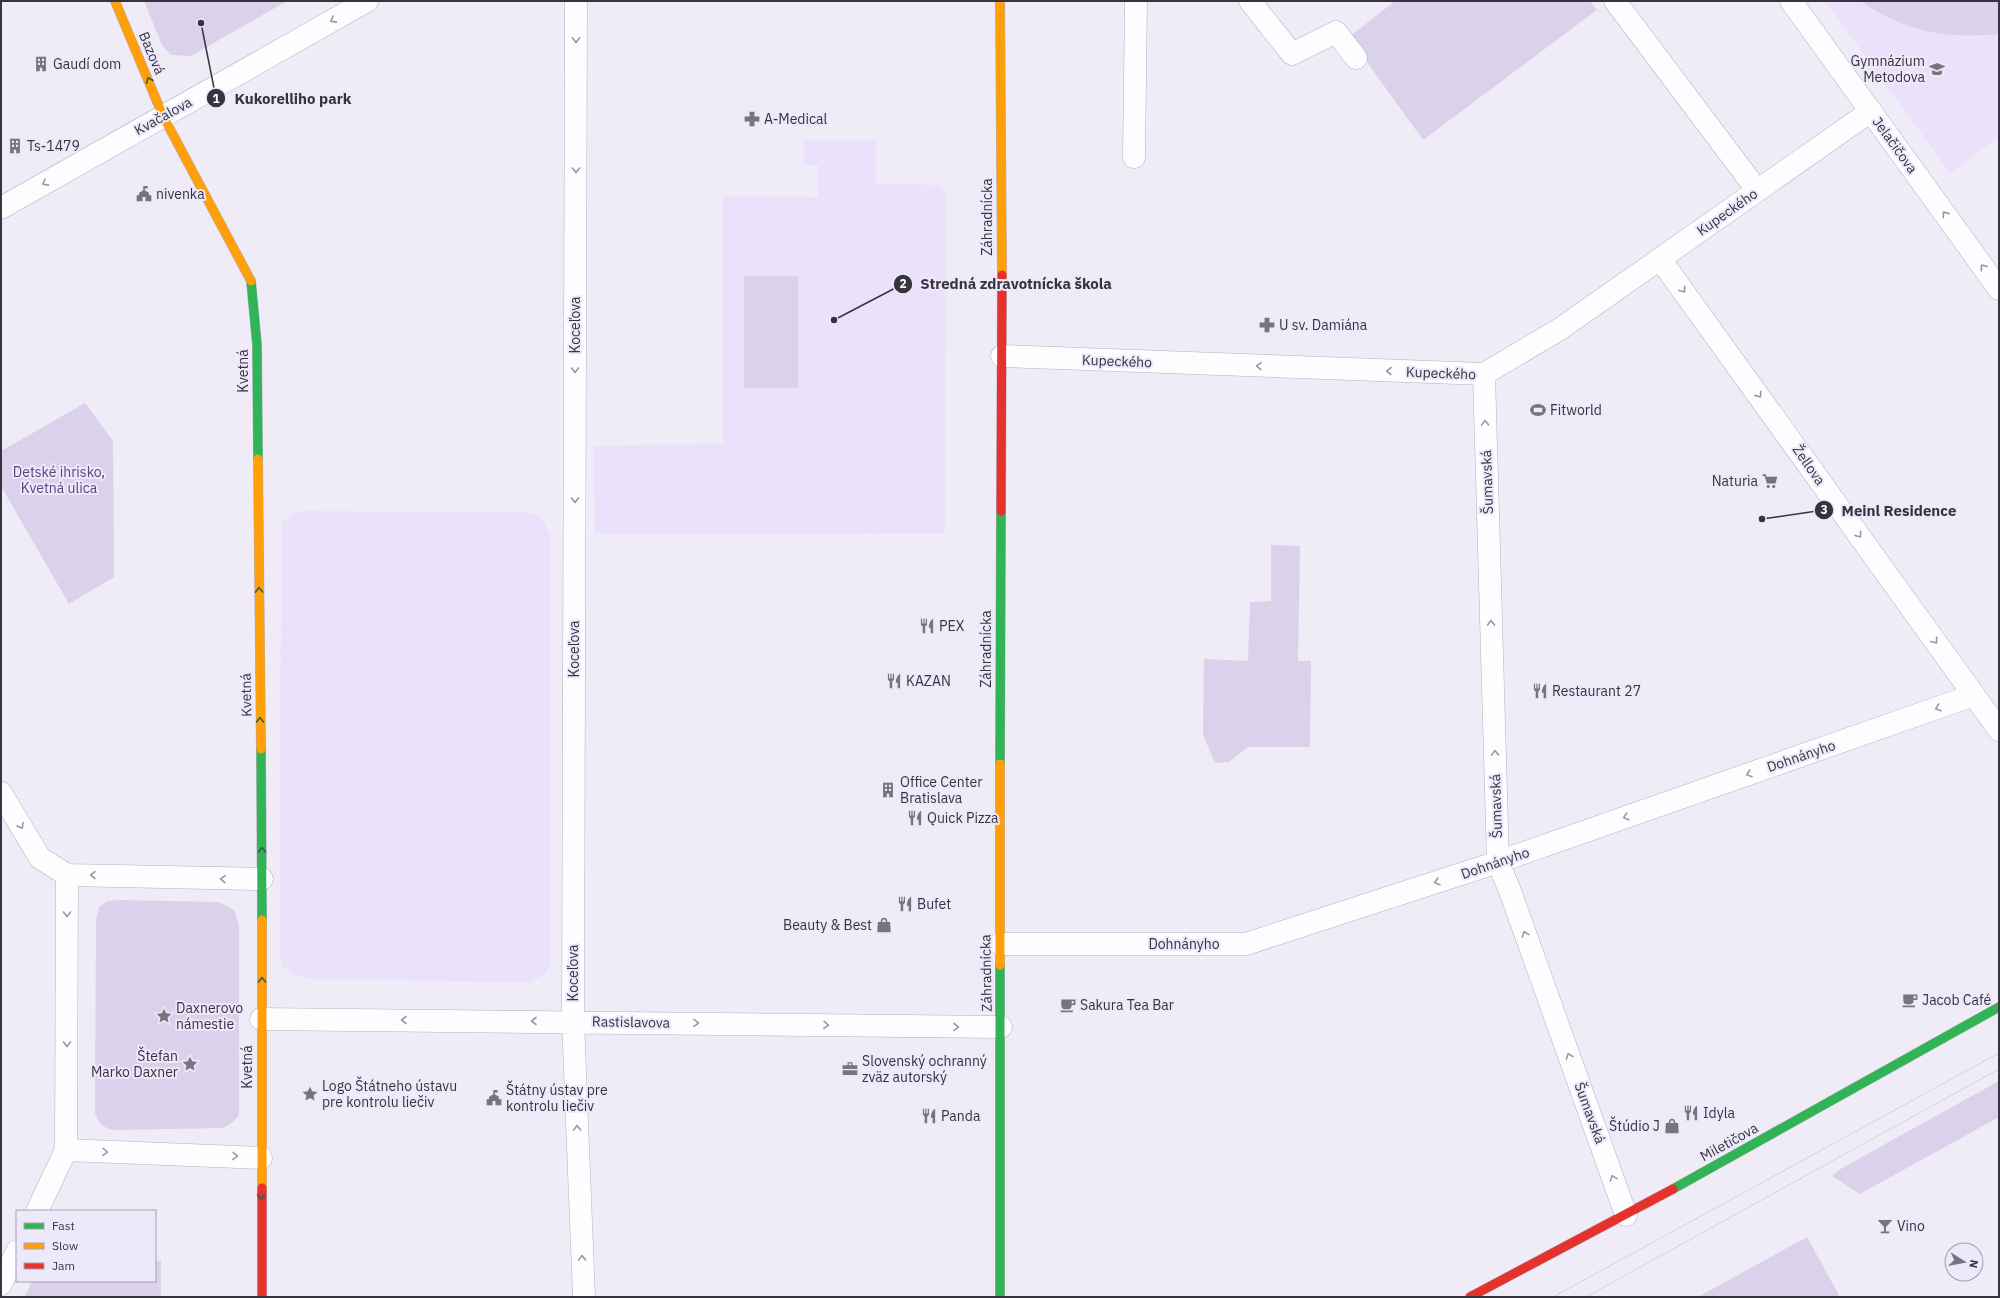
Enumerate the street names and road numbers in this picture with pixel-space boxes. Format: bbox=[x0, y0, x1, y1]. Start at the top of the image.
street label: Bazová bbox=[135, 29, 169, 78]
street label: Kvačalova bbox=[131, 93, 195, 139]
street label: Jelačičova bbox=[1868, 113, 1922, 177]
street label: Záhradnícka bbox=[978, 178, 996, 256]
street label: Kupeckého bbox=[1693, 184, 1761, 239]
street label: Koceľova bbox=[566, 296, 584, 353]
street label: Kvetná bbox=[234, 349, 252, 393]
street label: Kupeckého bbox=[1082, 351, 1153, 371]
street label: Kupeckého bbox=[1406, 363, 1477, 383]
street label: Žellova bbox=[1789, 441, 1830, 489]
street label: Šumavská bbox=[1476, 449, 1497, 514]
street label: Záhradnícka bbox=[977, 610, 995, 688]
street label: Koceľova bbox=[565, 620, 583, 677]
street label: Kvetná bbox=[237, 673, 255, 717]
street label: Dohnányho bbox=[1764, 736, 1838, 776]
street label: Šumavská bbox=[1485, 773, 1506, 838]
street label: Dohnányho bbox=[1458, 843, 1532, 883]
street label: Záhradnícka bbox=[976, 934, 996, 1012]
street label: Dohnányho bbox=[1148, 935, 1220, 953]
street label: Koceľova bbox=[564, 944, 582, 1001]
street label: Rastislavova bbox=[592, 1012, 671, 1032]
street label: Kvetná bbox=[238, 1045, 256, 1089]
street label: Šumavská bbox=[1571, 1079, 1611, 1147]
street label: Miletičova bbox=[1697, 1118, 1762, 1165]

